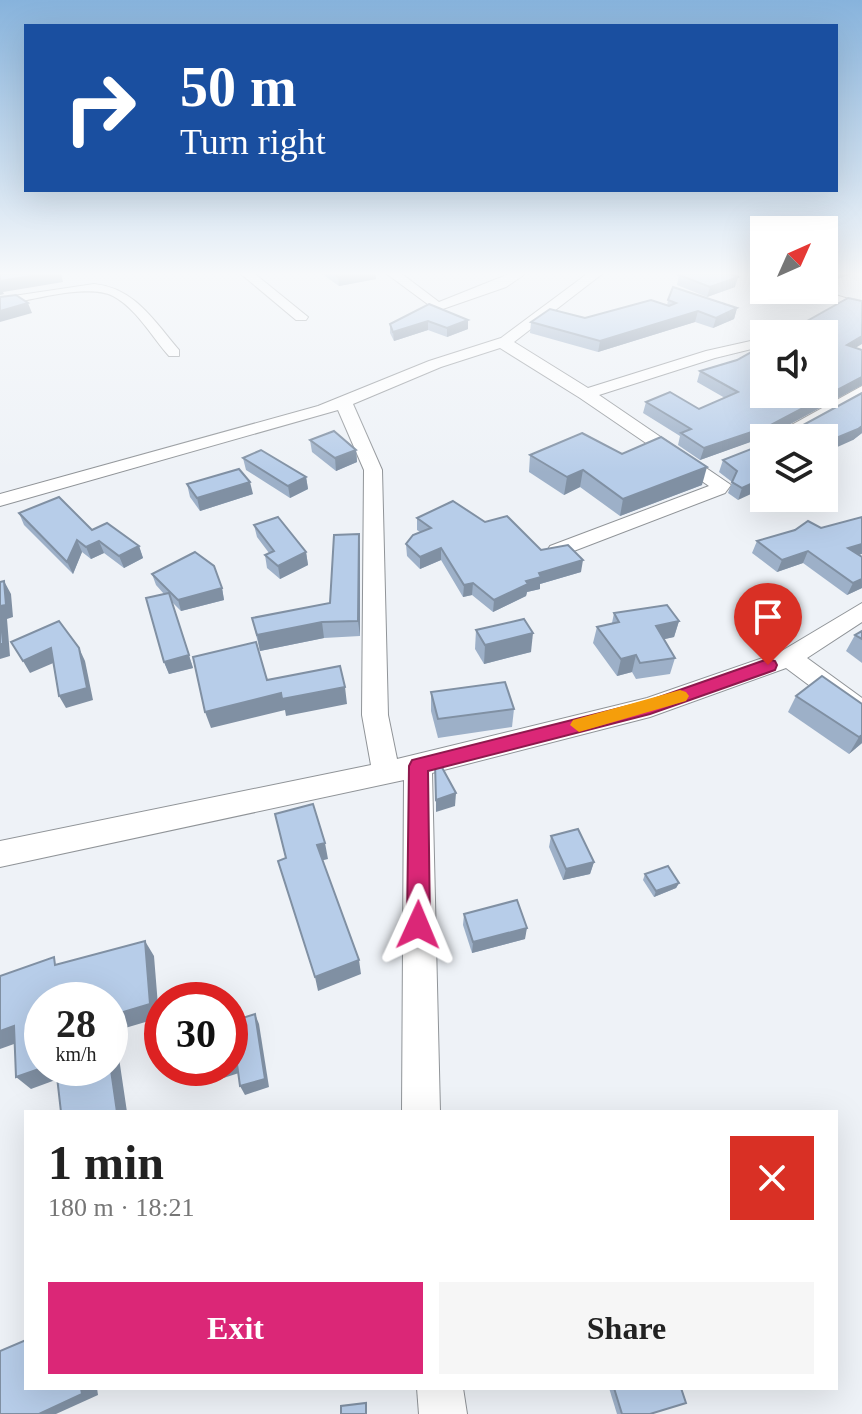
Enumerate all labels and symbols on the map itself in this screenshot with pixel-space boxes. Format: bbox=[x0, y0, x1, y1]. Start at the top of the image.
north arrow bbox=[750, 216, 838, 304]
pin bbox=[734, 583, 802, 665]
position arrow bbox=[376, 883, 460, 967]
speed limit sign: 30 bbox=[144, 982, 248, 1086]

